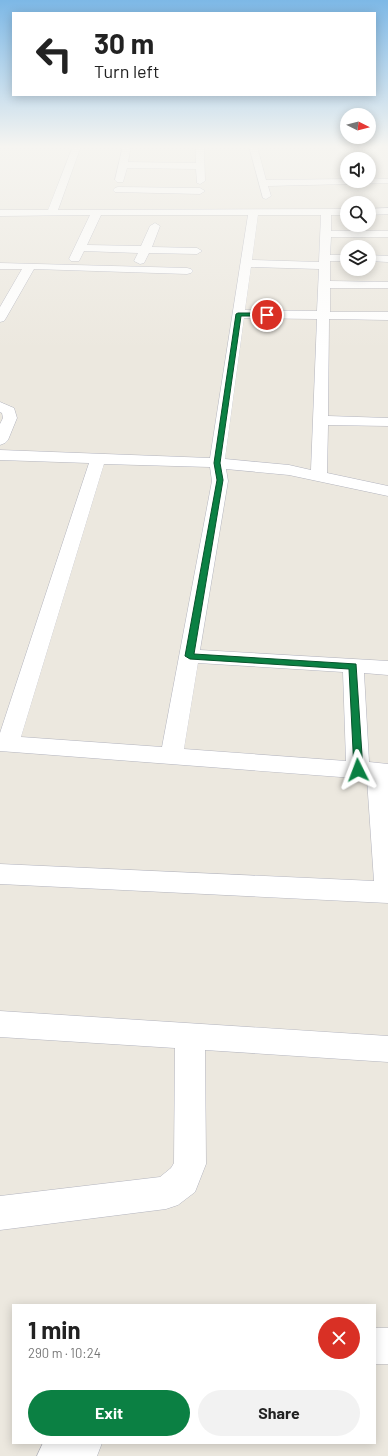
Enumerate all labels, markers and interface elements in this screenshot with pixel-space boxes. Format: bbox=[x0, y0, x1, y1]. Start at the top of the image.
text: 30 m bbox=[94, 26, 154, 60]
icon: left bbox=[28, 28, 80, 80]
text: Turn left bbox=[94, 60, 160, 82]
north arrow bbox=[340, 108, 376, 144]
map controls bbox=[340, 108, 376, 276]
button: sound bbox=[340, 152, 376, 188]
button: search bbox=[340, 196, 376, 232]
button: layers bbox=[340, 240, 376, 276]
pin bbox=[250, 298, 284, 332]
icon: arrive bbox=[256, 304, 278, 326]
position arrow bbox=[337, 749, 379, 791]
text: 1 min bbox=[28, 1315, 81, 1344]
button: close bbox=[318, 1317, 360, 1359]
text: 290 m · 10:24 bbox=[28, 1345, 101, 1361]
button: Exit bbox=[28, 1390, 190, 1436]
button: Share bbox=[198, 1390, 360, 1436]

